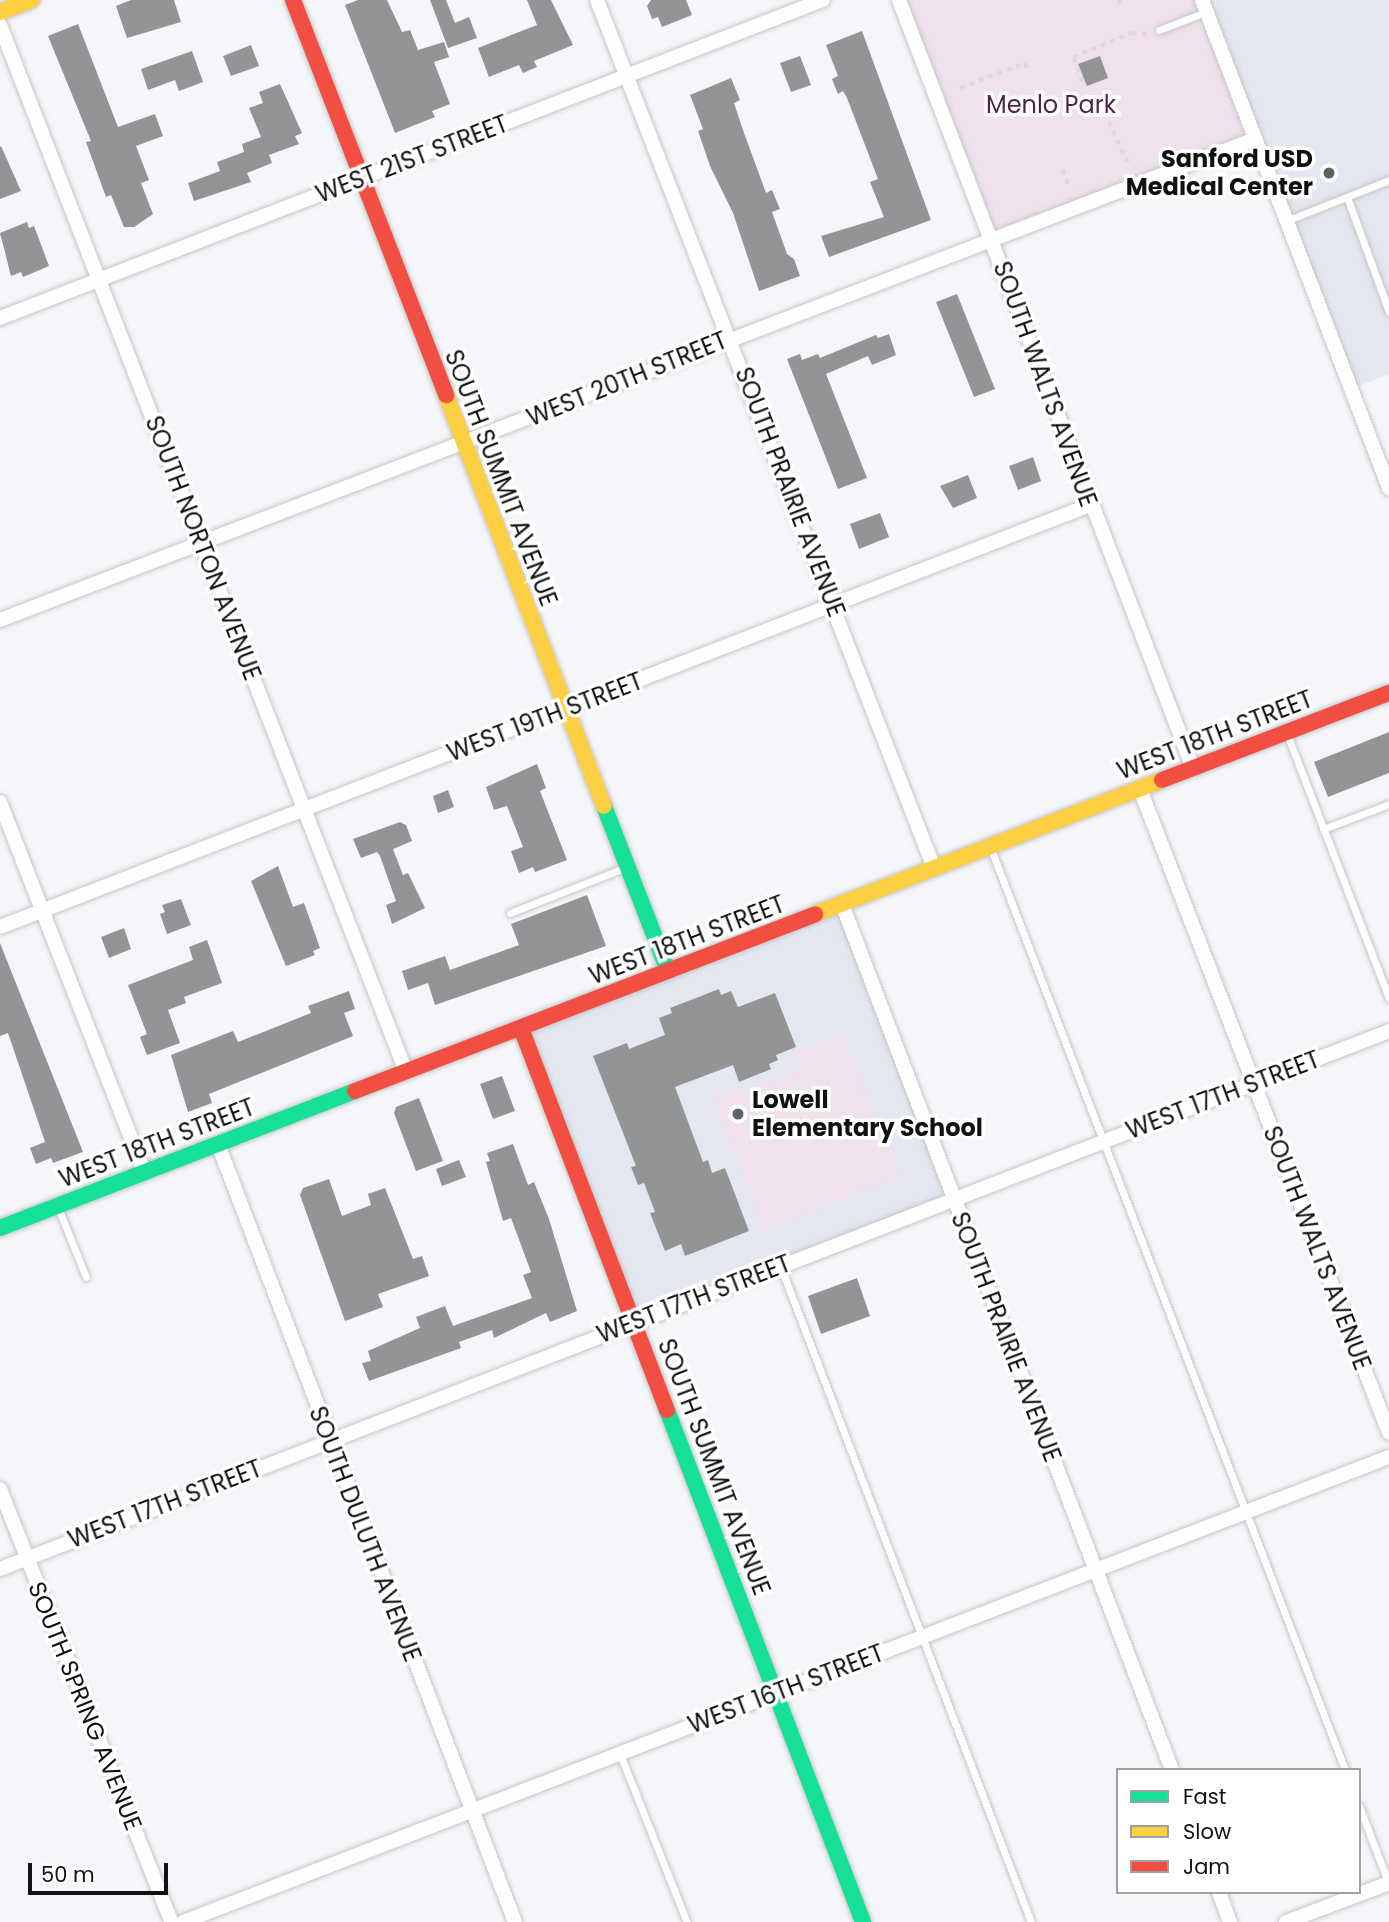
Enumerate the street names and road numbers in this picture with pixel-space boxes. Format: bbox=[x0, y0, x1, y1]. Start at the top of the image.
street label: WEST 21ST STREET bbox=[312, 109, 512, 209]
street label: SOUTH WALTS AVENUE bbox=[987, 258, 1103, 510]
street label: WEST 20TH STREET bbox=[523, 326, 731, 432]
street label: SOUTH SUMMIT AVENUE bbox=[439, 346, 563, 610]
street label: SOUTH PRAIRIE AVENUE bbox=[729, 363, 851, 621]
street label: SOUTH NORTON AVENUE bbox=[139, 412, 267, 684]
street label: WEST 19TH STREET bbox=[443, 666, 647, 768]
street label: WEST 18TH STREET bbox=[1113, 684, 1317, 786]
street label: WEST 18TH STREET bbox=[585, 889, 789, 991]
street label: WEST 17TH STREET bbox=[1122, 1045, 1324, 1145]
street label: WEST 18TH STREET bbox=[55, 1092, 259, 1194]
street label: SOUTH WALTS AVENUE bbox=[1257, 1122, 1377, 1374]
street label: SOUTH PRAIRIE AVENUE bbox=[945, 1208, 1067, 1466]
street label: WEST 17TH STREET bbox=[593, 1249, 795, 1349]
street label: SOUTH SUMMIT AVENUE bbox=[652, 1335, 776, 1599]
street label: SOUTH DULUTH AVENUE bbox=[303, 1402, 427, 1666]
street label: WEST 17TH STREET bbox=[64, 1454, 266, 1554]
street label: SOUTH SPRING AVENUE bbox=[22, 1577, 148, 1835]
street label: WEST 16TH STREET bbox=[684, 1638, 888, 1740]

